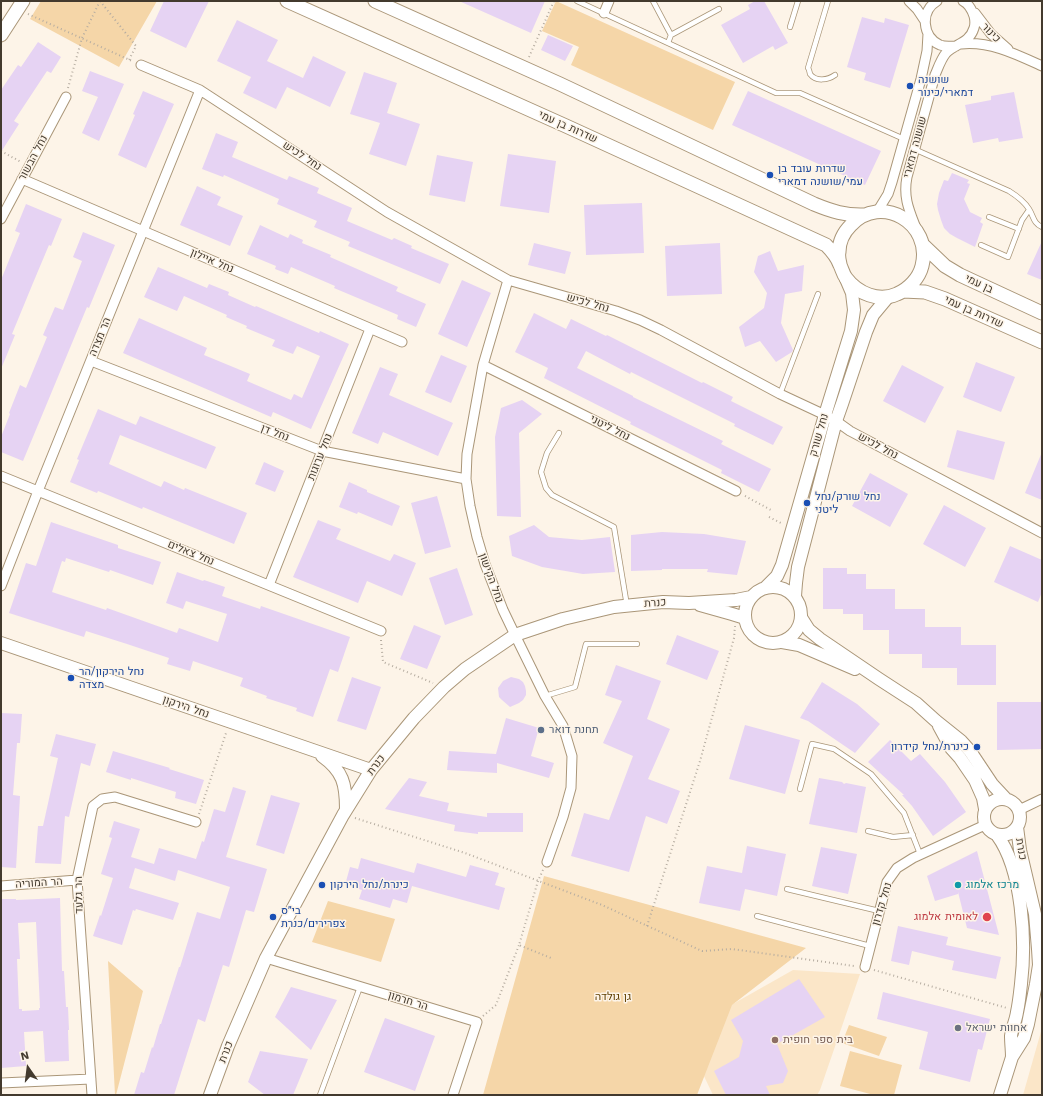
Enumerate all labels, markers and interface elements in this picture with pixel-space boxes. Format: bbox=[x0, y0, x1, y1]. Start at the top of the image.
street label: כינור bbox=[979, 21, 1003, 45]
place label: שושנה דמארי/כינור bbox=[918, 73, 973, 99]
marker: שושנה דמארי/כינור bbox=[905, 81, 915, 91]
street label: שדרות בן עמי bbox=[536, 108, 600, 146]
street label: שושנה דמארי bbox=[900, 115, 930, 179]
street label: נחל הבשור bbox=[16, 133, 50, 183]
street label: נחל לכיש bbox=[280, 139, 324, 173]
place label: שדרות עובד בן עמי/שושנה דמארי bbox=[778, 162, 863, 188]
marker: שדרות עובד בן עמי/שושנה דמארי bbox=[765, 170, 775, 180]
street label: נחל איילון bbox=[188, 246, 236, 276]
street label: בן עמי bbox=[963, 272, 995, 296]
street label: נחל לכיש bbox=[565, 291, 611, 315]
street label: שדרות בן עמי bbox=[942, 293, 1006, 331]
street label: הר מצדה bbox=[86, 316, 114, 358]
street label: נחל ליטני bbox=[588, 412, 632, 444]
street label: נחל שורק bbox=[807, 412, 831, 458]
street label: נחל דן bbox=[259, 422, 291, 444]
street label: נחל לכיש bbox=[856, 430, 900, 462]
street label: נחל ערוגות bbox=[305, 432, 335, 482]
place label: נחל שורק/נחל ליטני bbox=[815, 490, 880, 516]
marker: נחל שורק/נחל ליטני bbox=[802, 498, 812, 508]
street label: נחל צאלים bbox=[166, 538, 216, 568]
street label: נחל הקישון bbox=[476, 551, 506, 605]
street label: כנרת bbox=[643, 596, 667, 610]
place label: נחל הירקון/הר מצדה bbox=[79, 665, 144, 691]
marker: נחל הירקון/הר מצדה bbox=[66, 673, 76, 683]
street label: נחל הירקון bbox=[161, 693, 211, 721]
place label: תחנת דואר bbox=[549, 723, 599, 737]
marker: תחנת דואר bbox=[536, 725, 546, 735]
place label: כינרת/נחל קידרון bbox=[891, 740, 969, 754]
marker: כינרת/נחל קידרון bbox=[972, 742, 982, 752]
street label: כנרת bbox=[364, 752, 388, 778]
street label: כנרת bbox=[1013, 837, 1029, 861]
street label: הר המוריה bbox=[15, 875, 63, 891]
street label: הר גלעד bbox=[72, 876, 86, 914]
place label: כינרת/נחל הירקון bbox=[330, 878, 409, 892]
place label: מרכז אלמוג bbox=[966, 878, 1019, 892]
marker: כינרת/נחל הירקון bbox=[317, 880, 327, 890]
marker: מרכז אלמוג bbox=[953, 880, 963, 890]
street label: נחל קדרון bbox=[869, 881, 895, 927]
place label: בי״ס צפרירים/כנרת bbox=[281, 904, 345, 930]
place label: לאומית אלמוג bbox=[914, 910, 978, 924]
marker: לאומית אלמוג bbox=[981, 911, 993, 923]
marker: בי״ס צפרירים/כנרת bbox=[268, 912, 278, 922]
street label: הר חרמון bbox=[386, 989, 430, 1013]
park label: גן גולדה bbox=[595, 990, 631, 1004]
place label: אחוות ישראל bbox=[966, 1021, 1027, 1035]
marker: אחוות ישראל bbox=[953, 1023, 963, 1033]
place label: בית ספר חופית bbox=[783, 1033, 853, 1047]
marker: בית ספר חופית bbox=[770, 1035, 780, 1045]
street label: כנרת bbox=[216, 1039, 236, 1065]
north arrow bbox=[8, 1048, 48, 1088]
text: N bbox=[19, 1049, 31, 1063]

